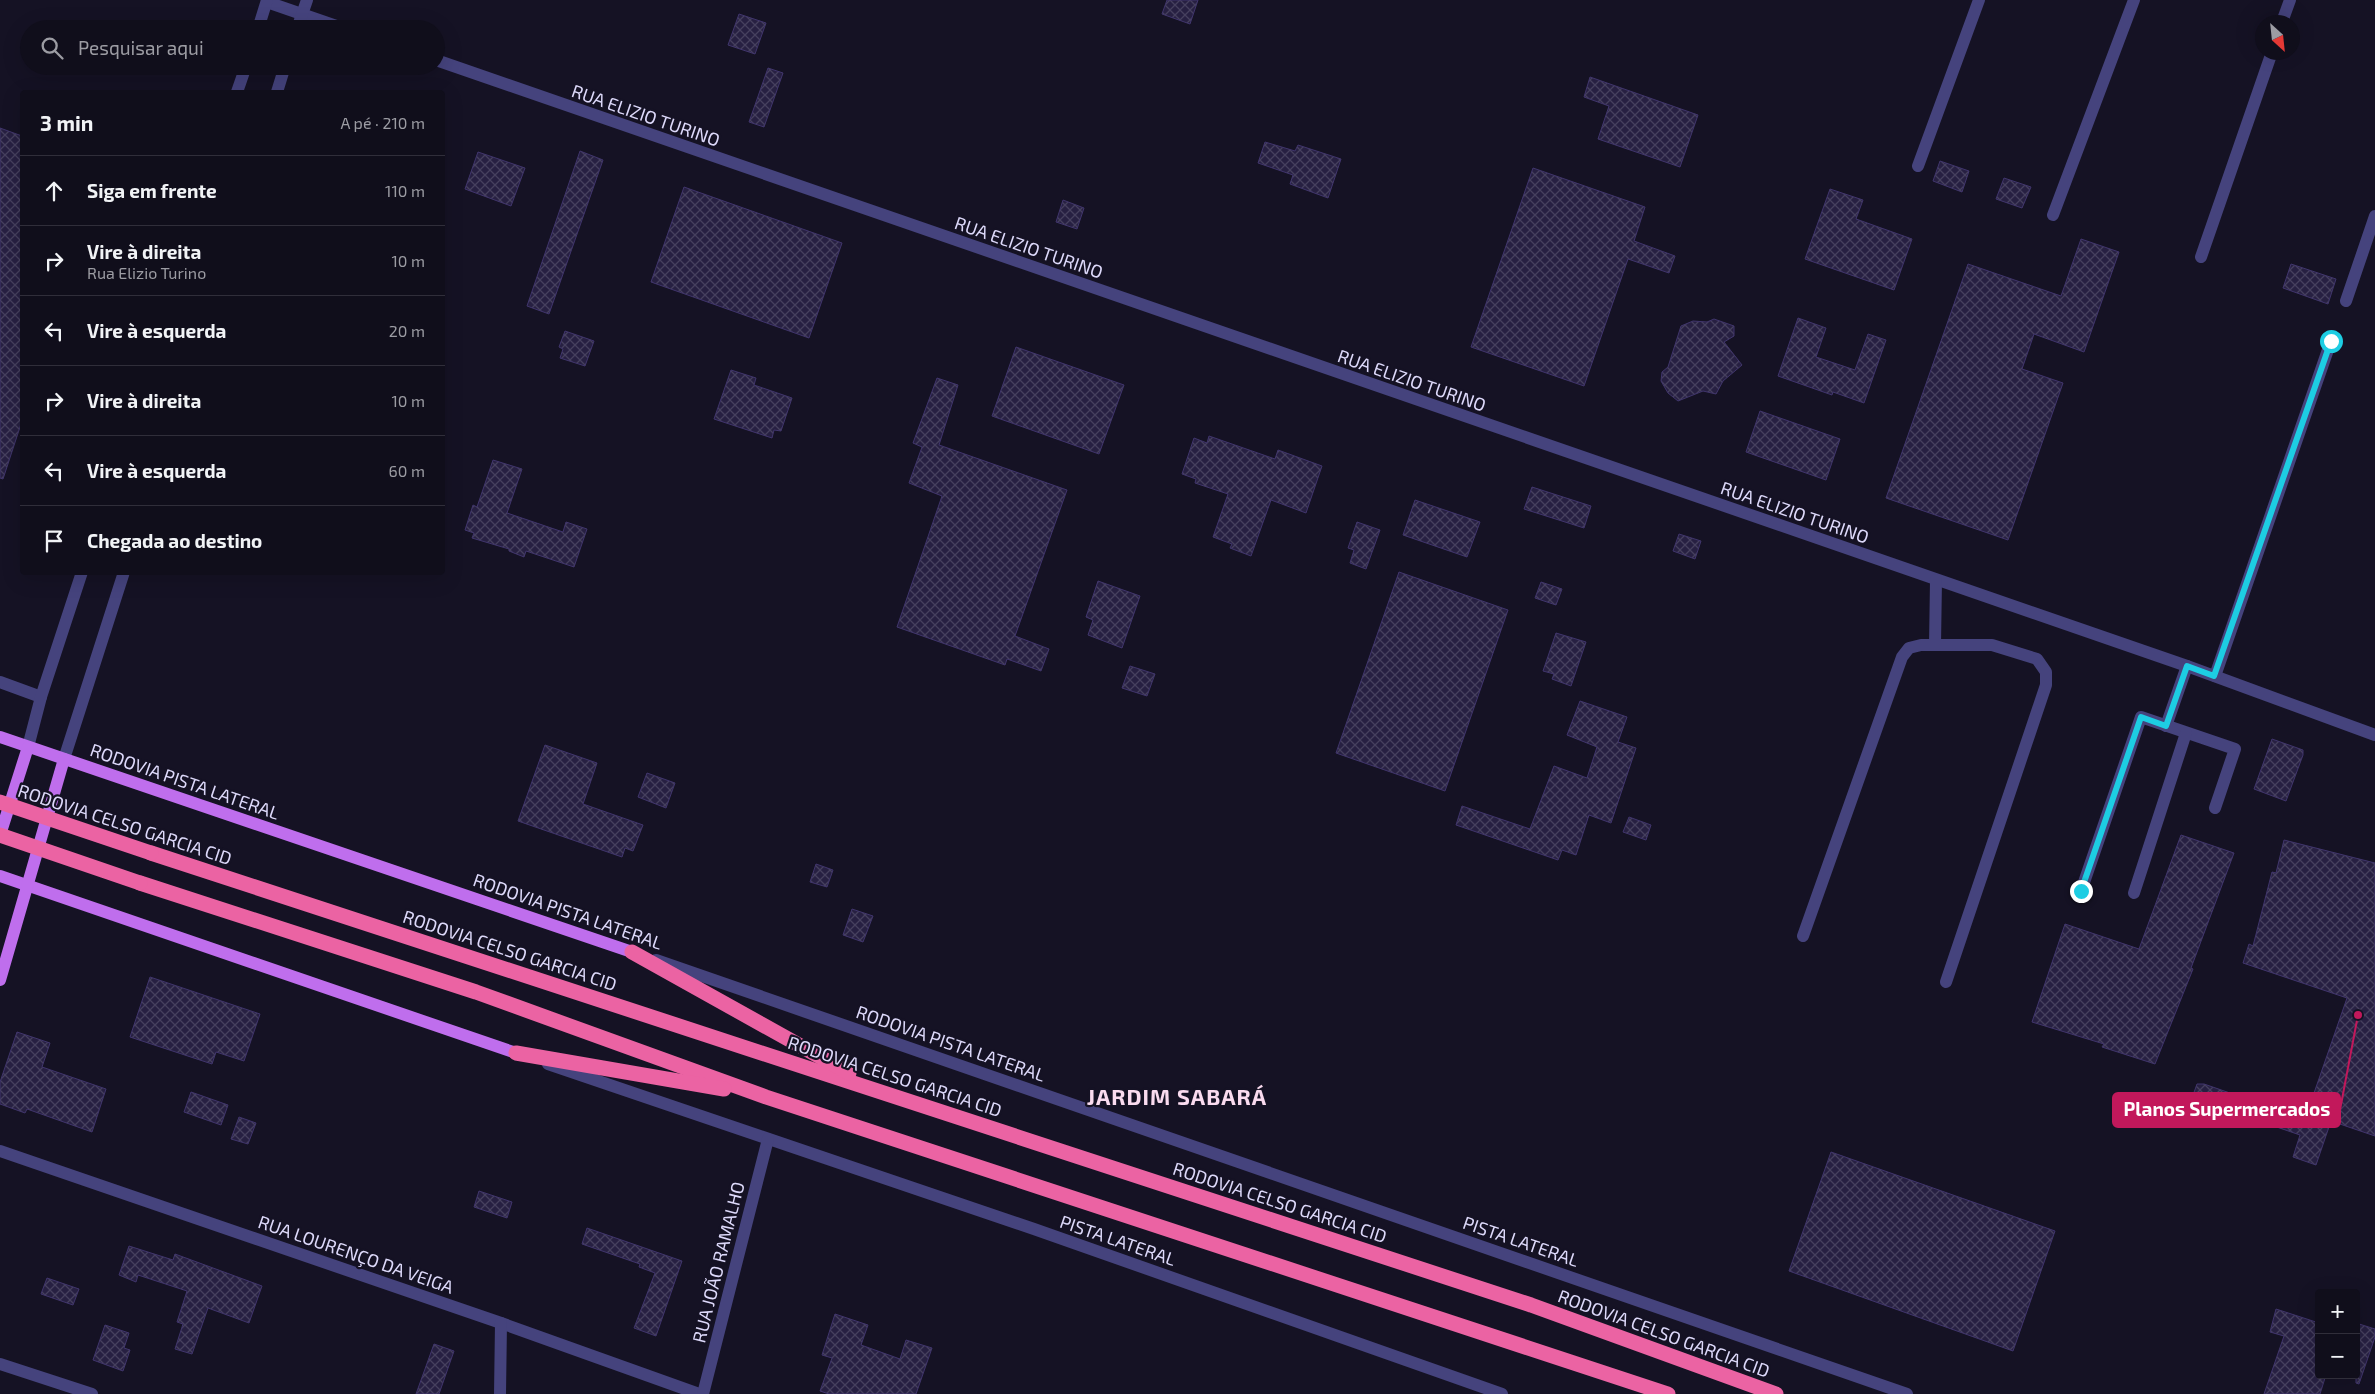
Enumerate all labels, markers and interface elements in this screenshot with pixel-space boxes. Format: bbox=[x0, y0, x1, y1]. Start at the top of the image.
north arrow bbox=[2255, 15, 2300, 60]
search box bbox=[20, 20, 445, 75]
icon: search bbox=[38, 34, 66, 62]
text: Pesquisar aqui bbox=[78, 36, 204, 59]
street label: RUA ELIZIO TURINO bbox=[569, 79, 723, 151]
text: 3 min bbox=[40, 110, 93, 135]
text: A pé · 210 m bbox=[340, 113, 425, 132]
icon: ahead bbox=[40, 177, 68, 205]
text: Siga em frente bbox=[87, 179, 217, 202]
text: 110 m bbox=[385, 181, 425, 200]
street label: RUA ELIZIO TURINO bbox=[952, 211, 1106, 283]
text: Vire à direita bbox=[87, 240, 201, 263]
icon: right bbox=[40, 247, 68, 275]
text: 10 m bbox=[391, 251, 425, 270]
text: Rua Elizio Turino bbox=[87, 263, 206, 282]
icon: left bbox=[40, 317, 68, 345]
text: Vire à esquerda bbox=[87, 319, 226, 342]
text: 20 m bbox=[389, 321, 425, 340]
route start bbox=[2320, 330, 2343, 353]
street label: RUA ELIZIO TURINO bbox=[1335, 344, 1489, 416]
icon: right bbox=[40, 387, 68, 415]
text: Vire à direita bbox=[87, 389, 201, 412]
text: 10 m bbox=[391, 391, 425, 410]
icon: left bbox=[40, 457, 68, 485]
text: Vire à esquerda bbox=[87, 459, 226, 482]
text: 60 m bbox=[389, 461, 425, 480]
street label: RUA ELIZIO TURINO bbox=[1718, 476, 1872, 548]
icon: arrive bbox=[40, 527, 68, 555]
text: Chegada ao destino bbox=[87, 529, 262, 552]
street label: RODOVIA PISTA LATERAL bbox=[88, 738, 282, 824]
street label: RODOVIA CELSO GARCIA CID bbox=[15, 779, 235, 869]
street label: RODOVIA PISTA LATERAL bbox=[471, 868, 665, 954]
route end bbox=[2070, 880, 2093, 903]
street label: RODOVIA CELSO GARCIA CID bbox=[400, 905, 620, 995]
street label: RODOVIA PISTA LATERAL bbox=[854, 1000, 1048, 1086]
street label: RODOVIA CELSO GARCIA CID bbox=[785, 1031, 1005, 1121]
district label: JARDIM SABARÁ bbox=[1087, 1083, 1267, 1109]
callout: Planos Supermercados bbox=[2113, 1093, 2340, 1127]
text: Planos Supermercados bbox=[2124, 1097, 2330, 1120]
street label: RODOVIA CELSO GARCIA CID bbox=[1170, 1157, 1390, 1247]
street label: RUA JOÃO RAMALHO bbox=[687, 1179, 749, 1345]
street label: RUA LOURENÇO DA VEIGA bbox=[255, 1210, 457, 1299]
street label: PISTA LATERAL bbox=[1057, 1210, 1179, 1270]
street label: PISTA LATERAL bbox=[1460, 1211, 1582, 1271]
street label: RODOVIA CELSO GARCIA CID bbox=[1555, 1284, 1773, 1382]
map controls bbox=[2315, 1289, 2360, 1379]
button: + bbox=[2315, 1289, 2360, 1334]
button: − bbox=[2315, 1334, 2360, 1379]

